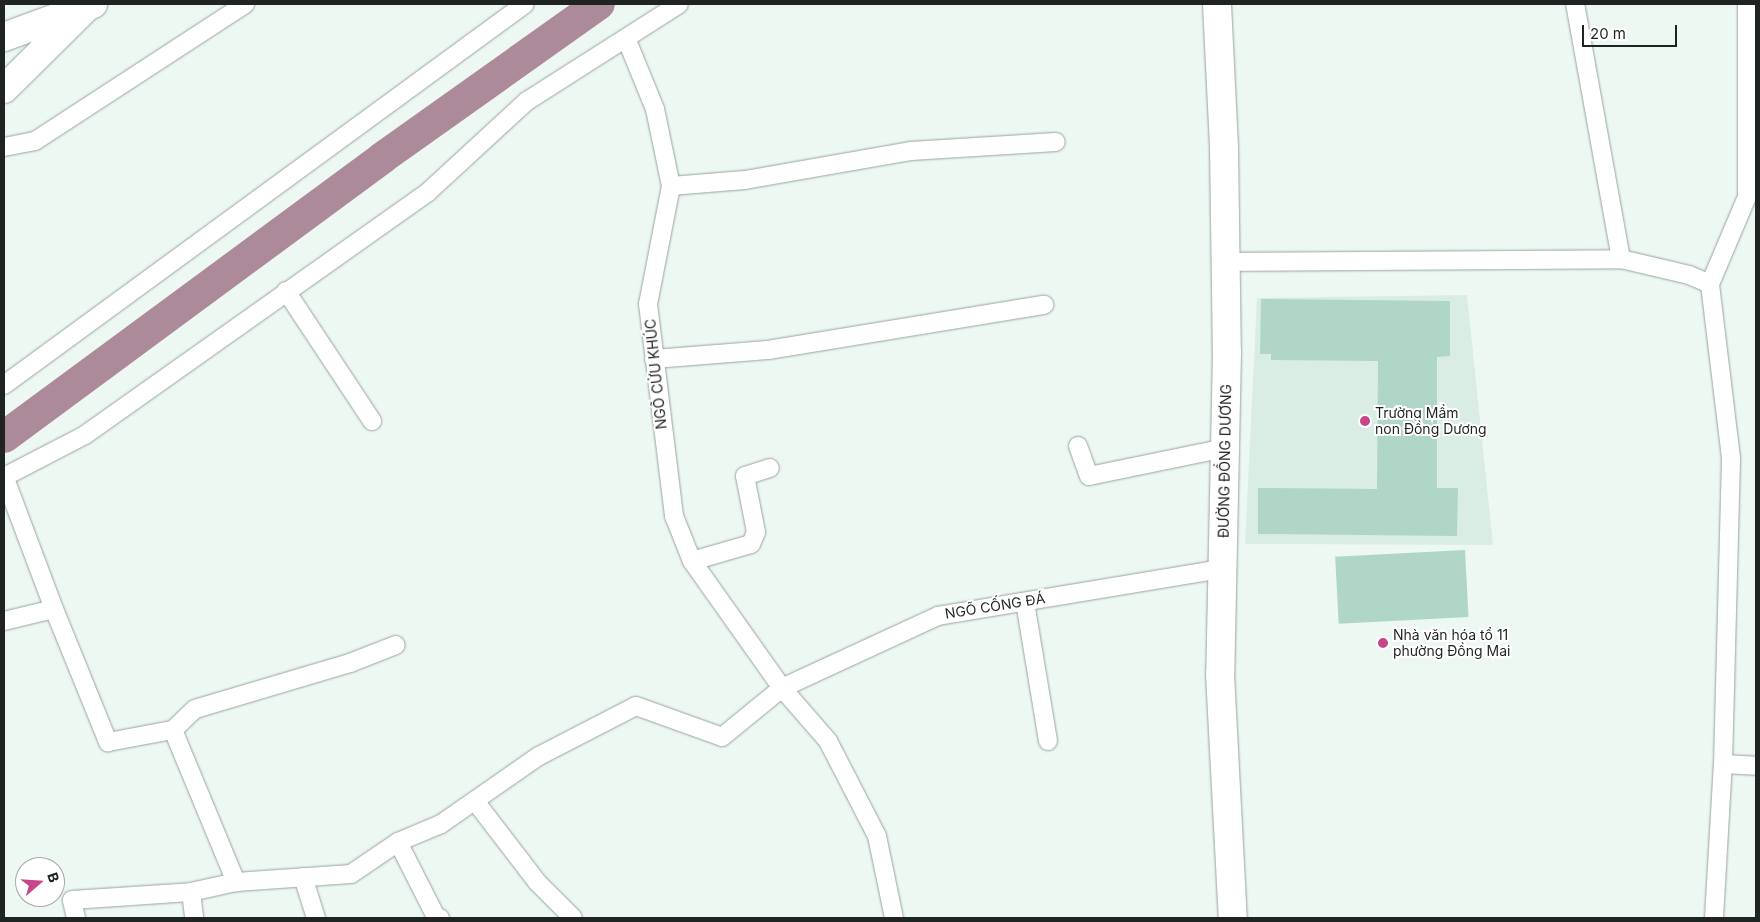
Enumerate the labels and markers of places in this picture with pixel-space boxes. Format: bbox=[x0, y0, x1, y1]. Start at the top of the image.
place label: Trường Mầm non Đồng Dương bbox=[1375, 405, 1487, 438]
marker: Trường Mầm non Đồng Dương bbox=[1359, 415, 1371, 427]
place label: Nhà văn hóa tổ 11 phường Đồng Mai bbox=[1393, 627, 1510, 660]
marker: Nhà văn hóa tổ 11 phường Đồng Mai bbox=[1377, 637, 1389, 649]

